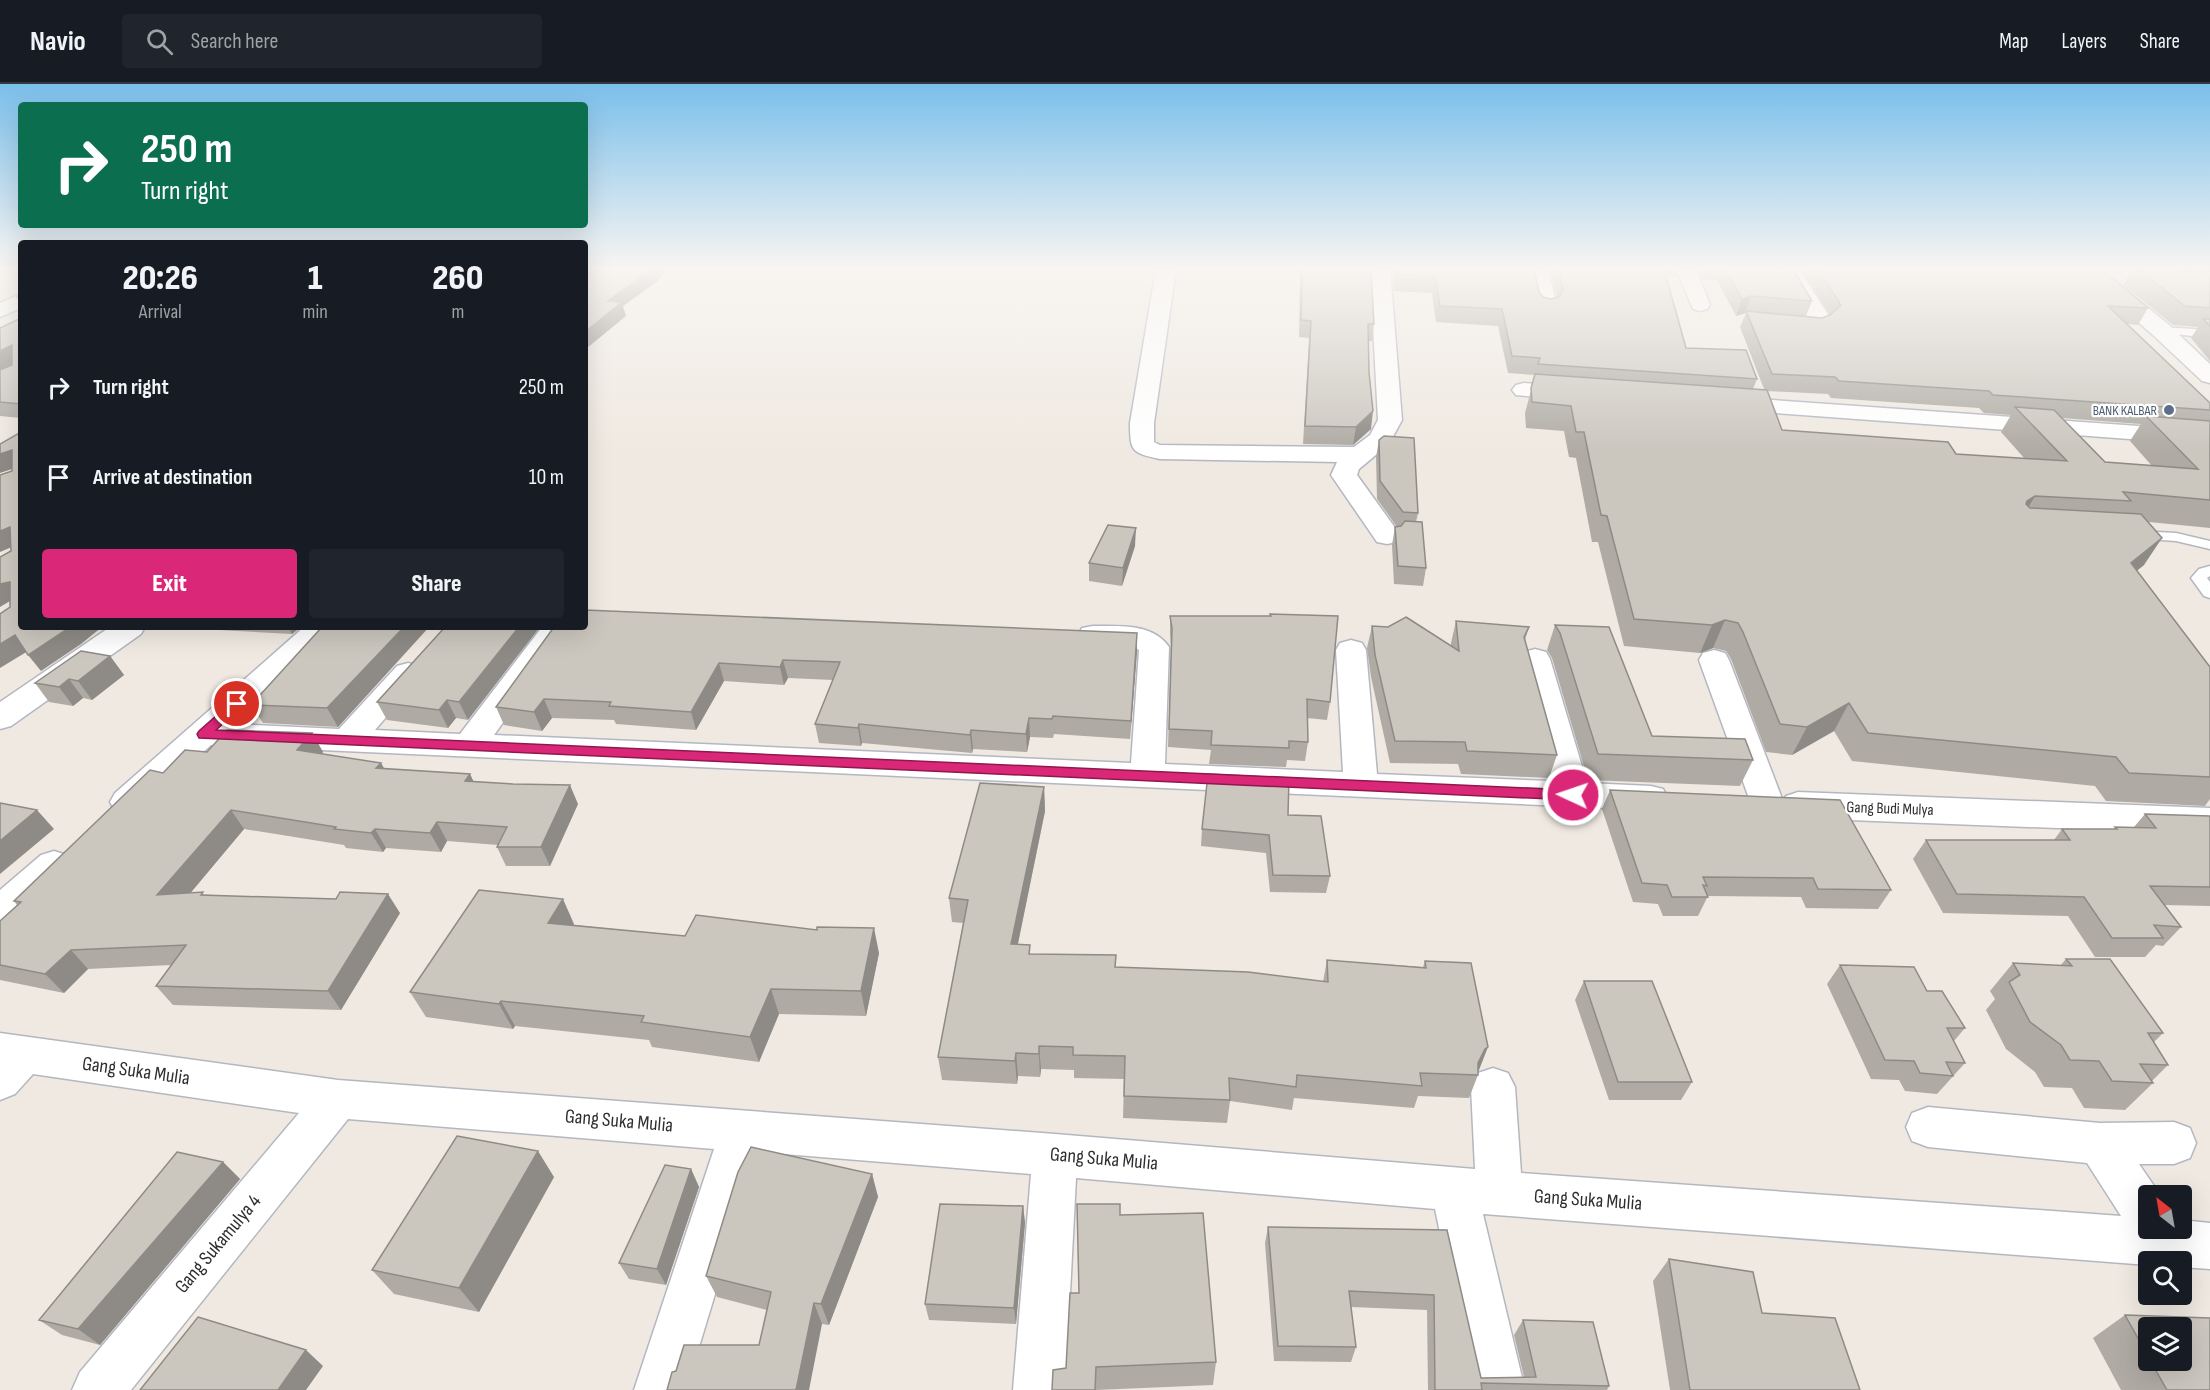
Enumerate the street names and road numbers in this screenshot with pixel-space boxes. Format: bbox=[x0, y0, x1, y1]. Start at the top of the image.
street label: Gang Budi Mulya bbox=[1846, 798, 1934, 820]
street label: Gang Suka Mulia bbox=[81, 1052, 191, 1090]
street label: Gang Suka Mulia bbox=[564, 1104, 674, 1138]
street label: Gang Suka Mulia bbox=[1049, 1142, 1159, 1176]
street label: Gang Suka Mulia bbox=[1533, 1184, 1643, 1216]
street label: Gang Sukamulya 4 bbox=[170, 1190, 266, 1298]

